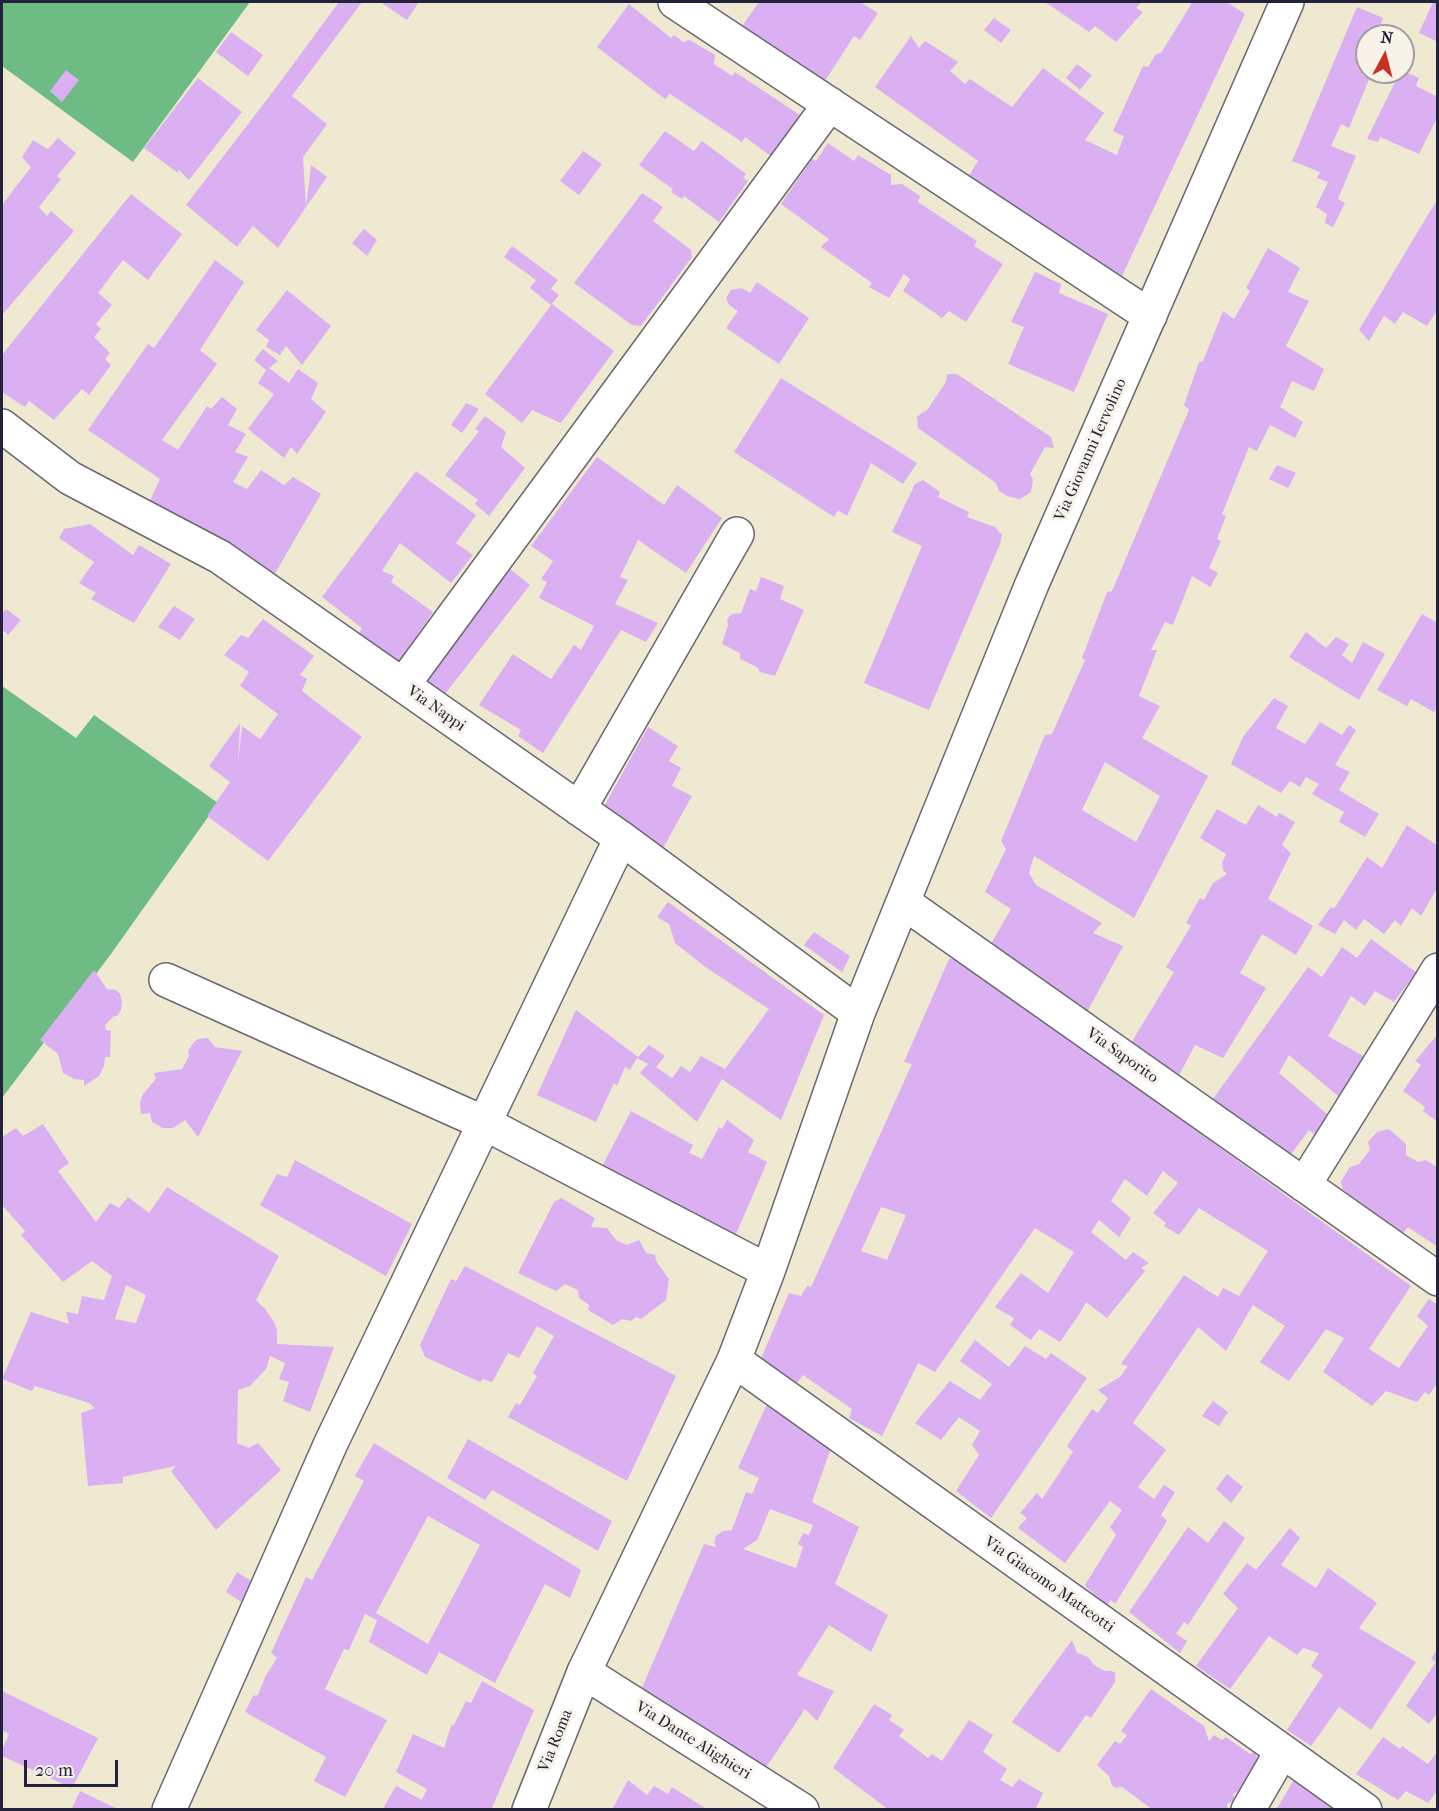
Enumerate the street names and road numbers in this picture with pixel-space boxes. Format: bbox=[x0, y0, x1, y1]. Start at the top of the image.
street label: Via Giovanni Iervolino bbox=[1051, 376, 1131, 524]
street label: Via Nappi bbox=[403, 682, 469, 736]
street label: Via Saporito bbox=[1082, 1024, 1162, 1088]
street label: Via Giacomo Matteotti bbox=[980, 1533, 1118, 1637]
street label: Via Dante Alighieri bbox=[632, 1698, 754, 1784]
street label: Via Roma bbox=[535, 1707, 577, 1775]

